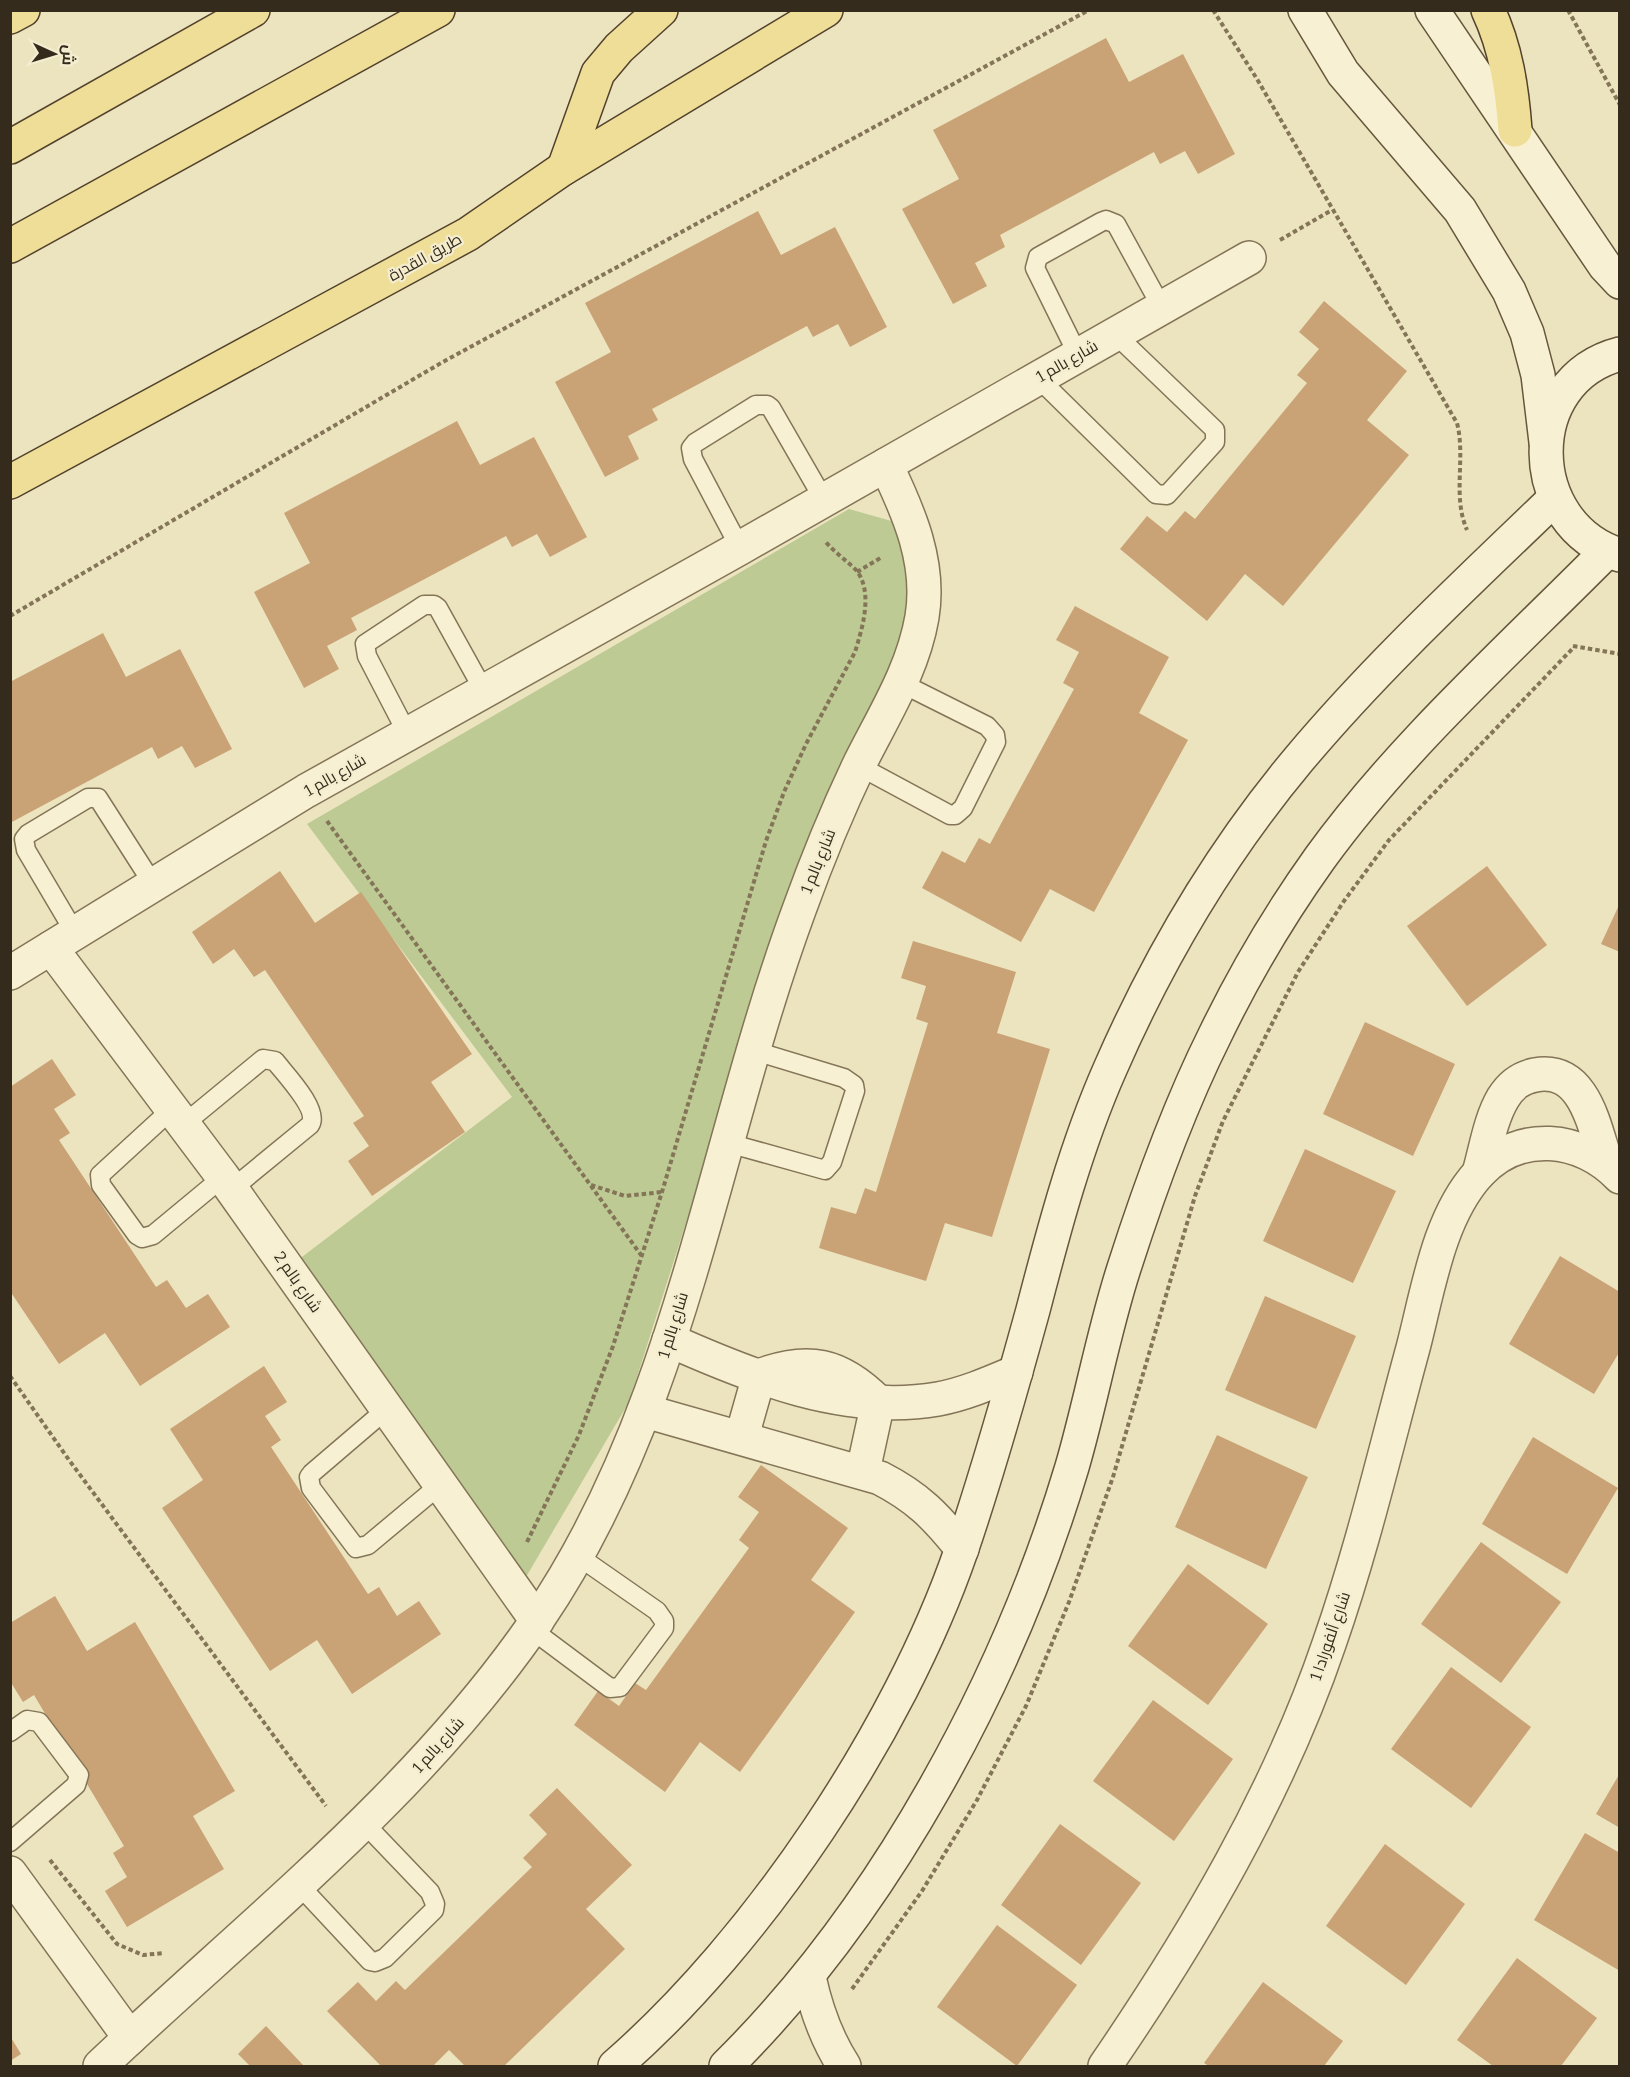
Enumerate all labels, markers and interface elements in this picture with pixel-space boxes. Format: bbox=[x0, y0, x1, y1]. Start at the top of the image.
north arrow bbox=[24, 24, 84, 84]
text: ش bbox=[58, 44, 79, 66]
street label: طريق القدرة bbox=[385, 229, 465, 286]
street label: شارع بالم 1 bbox=[1033, 336, 1102, 388]
street label: شارع بالم 1 bbox=[301, 750, 370, 802]
street label: شارع بالم 1 bbox=[796, 826, 841, 897]
street label: شارع بالم 2 bbox=[268, 1248, 326, 1317]
street label: شارع بالم 1 bbox=[654, 1290, 694, 1361]
street label: شارع ألفورادا 1 bbox=[1306, 1589, 1356, 1684]
street label: شارع بالم 1 bbox=[408, 1713, 469, 1778]

